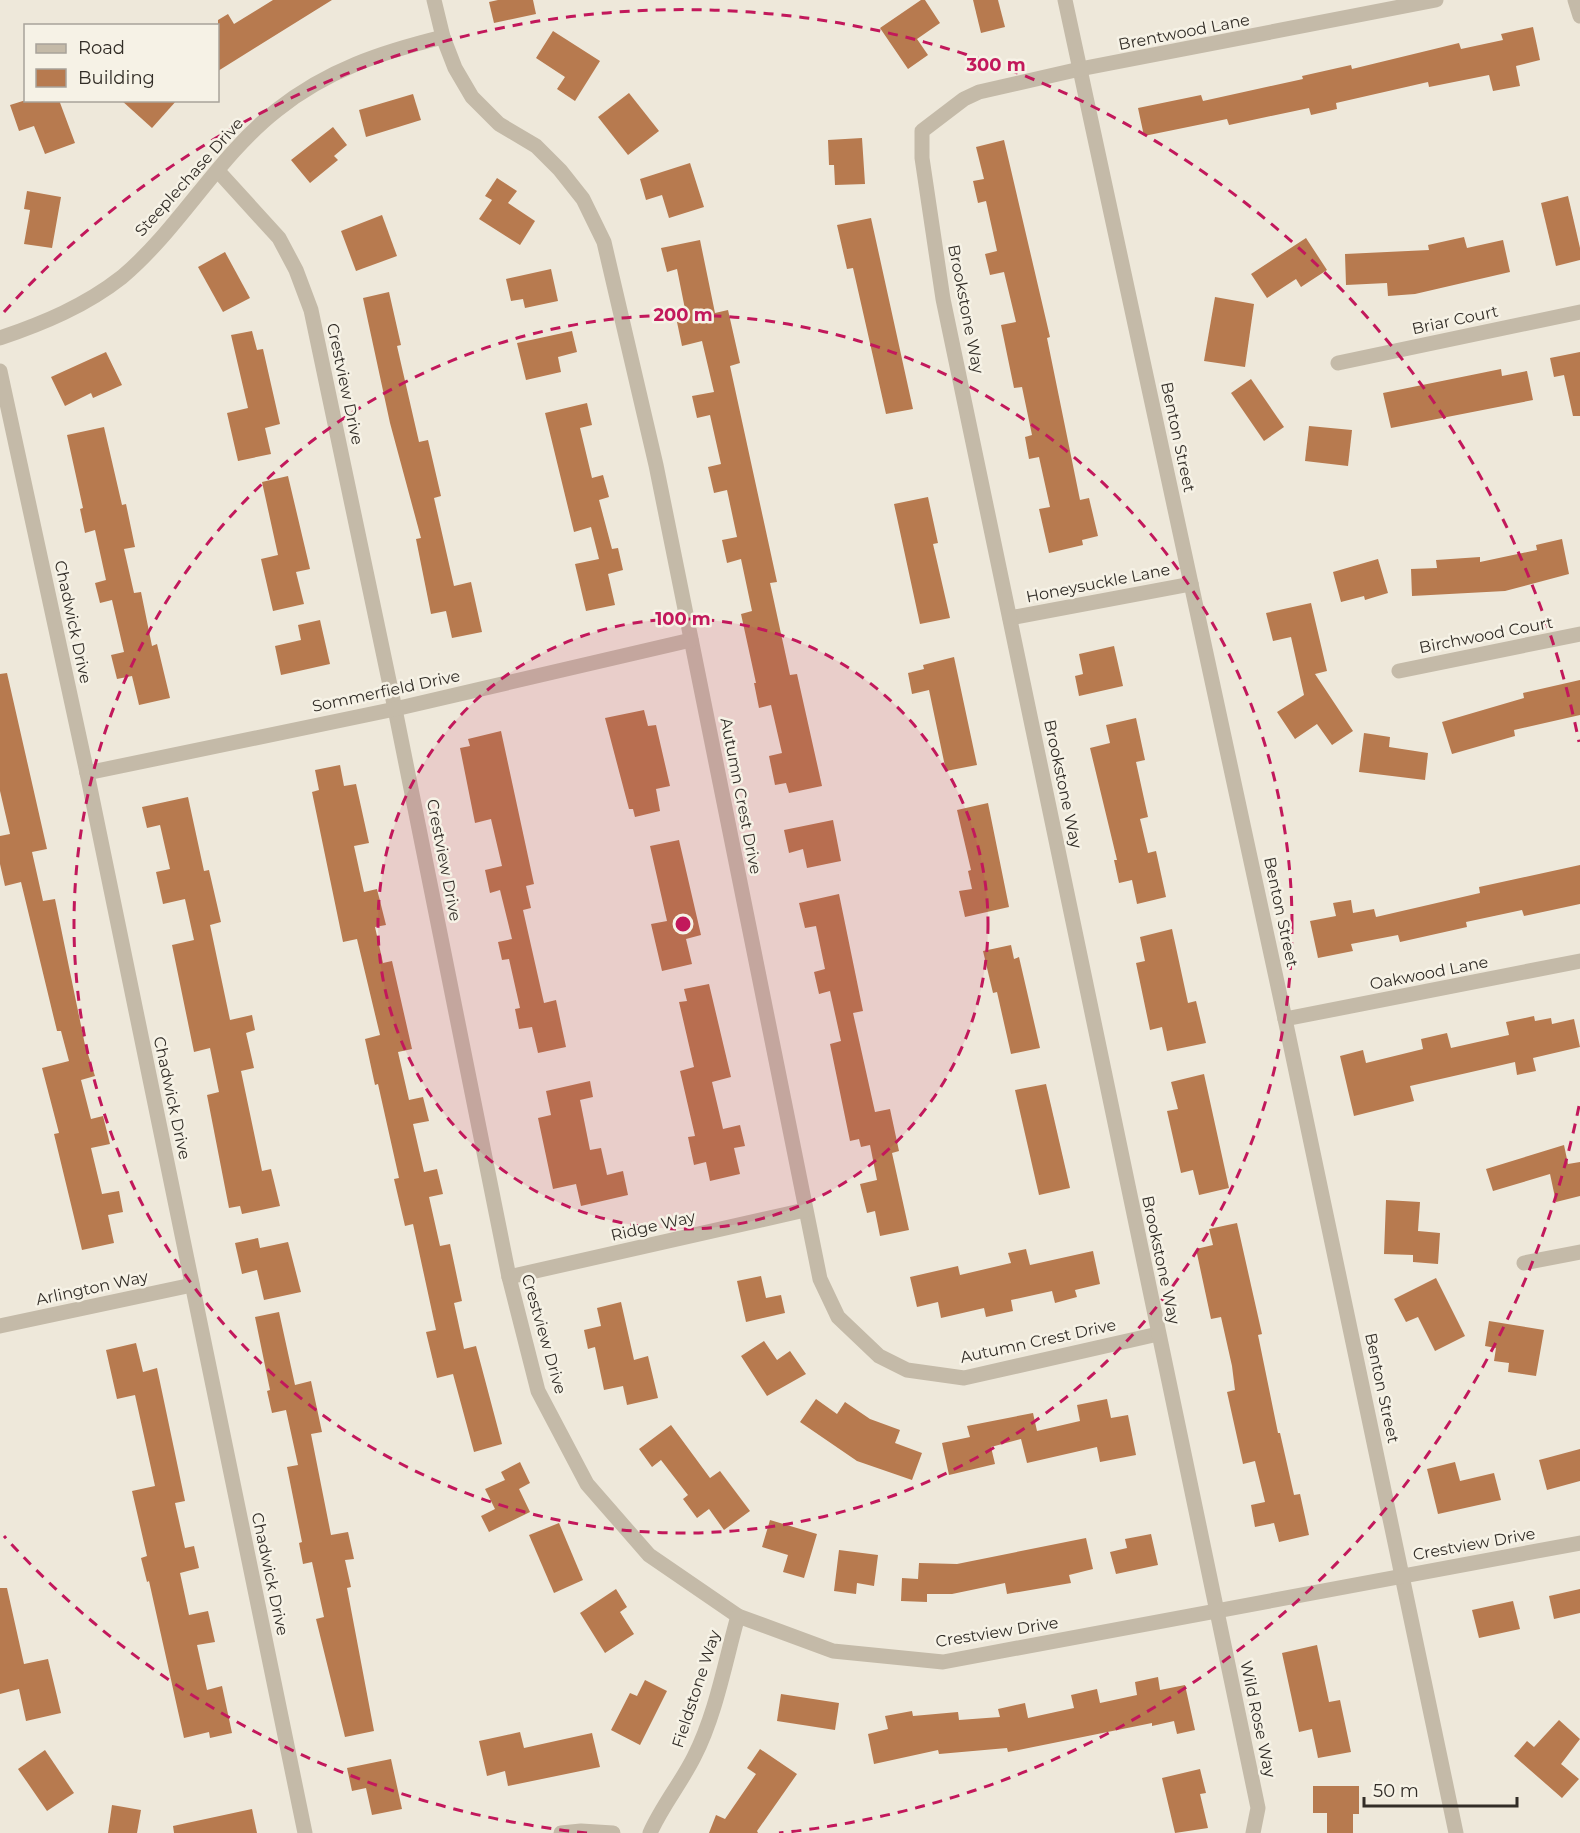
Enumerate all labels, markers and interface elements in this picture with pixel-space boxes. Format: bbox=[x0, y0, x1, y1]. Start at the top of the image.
street label: Brentwood Lane bbox=[1117, 10, 1251, 54]
legend bbox=[24, 24, 219, 102]
text: Road bbox=[78, 37, 125, 59]
text: 300 m bbox=[965, 54, 1026, 76]
text: Building bbox=[78, 67, 155, 89]
street label: Steeplechase Drive bbox=[131, 114, 247, 240]
street label: Brookstone Way bbox=[944, 243, 988, 375]
street label: Briar Court bbox=[1410, 301, 1500, 338]
text: 200 m bbox=[653, 304, 713, 326]
street label: Crestview Drive bbox=[323, 321, 367, 447]
street label: Benton Street bbox=[1157, 380, 1199, 494]
street label: Chadwick Drive bbox=[51, 559, 95, 685]
street label: Honeysuckle Lane bbox=[1024, 560, 1172, 606]
text: 100 m bbox=[655, 608, 711, 630]
street label: Birchwood Court bbox=[1417, 613, 1555, 657]
street label: Sommerfield Drive bbox=[310, 666, 462, 716]
street label: Autumn Crest Drive bbox=[717, 716, 765, 876]
street label: Brookstone Way bbox=[1040, 718, 1086, 850]
street label: Crestview Drive bbox=[423, 797, 465, 923]
street label: Benton Street bbox=[1260, 855, 1302, 969]
centre of rings bbox=[673, 914, 693, 934]
street label: Oakwood Lane bbox=[1368, 952, 1490, 994]
street label: Chadwick Drive bbox=[150, 1035, 194, 1161]
street label: Brookstone Way bbox=[1138, 1194, 1184, 1326]
street label: Ridge Way bbox=[609, 1207, 697, 1245]
street label: Arlington Way bbox=[34, 1267, 150, 1309]
street label: Crestview Drive bbox=[518, 1272, 570, 1396]
street label: Autumn Crest Drive bbox=[958, 1315, 1118, 1367]
street label: Benton Street bbox=[1361, 1331, 1403, 1445]
street label: Chadwick Drive bbox=[248, 1511, 292, 1637]
street label: Crestview Drive bbox=[1411, 1524, 1537, 1564]
street label: Crestview Drive bbox=[934, 1613, 1060, 1651]
street label: Fieldstone Way bbox=[668, 1627, 724, 1750]
street label: Wild Rose Way bbox=[1236, 1659, 1280, 1780]
scale bar bbox=[1364, 1770, 1517, 1808]
text: 50 m bbox=[1373, 1780, 1419, 1802]

